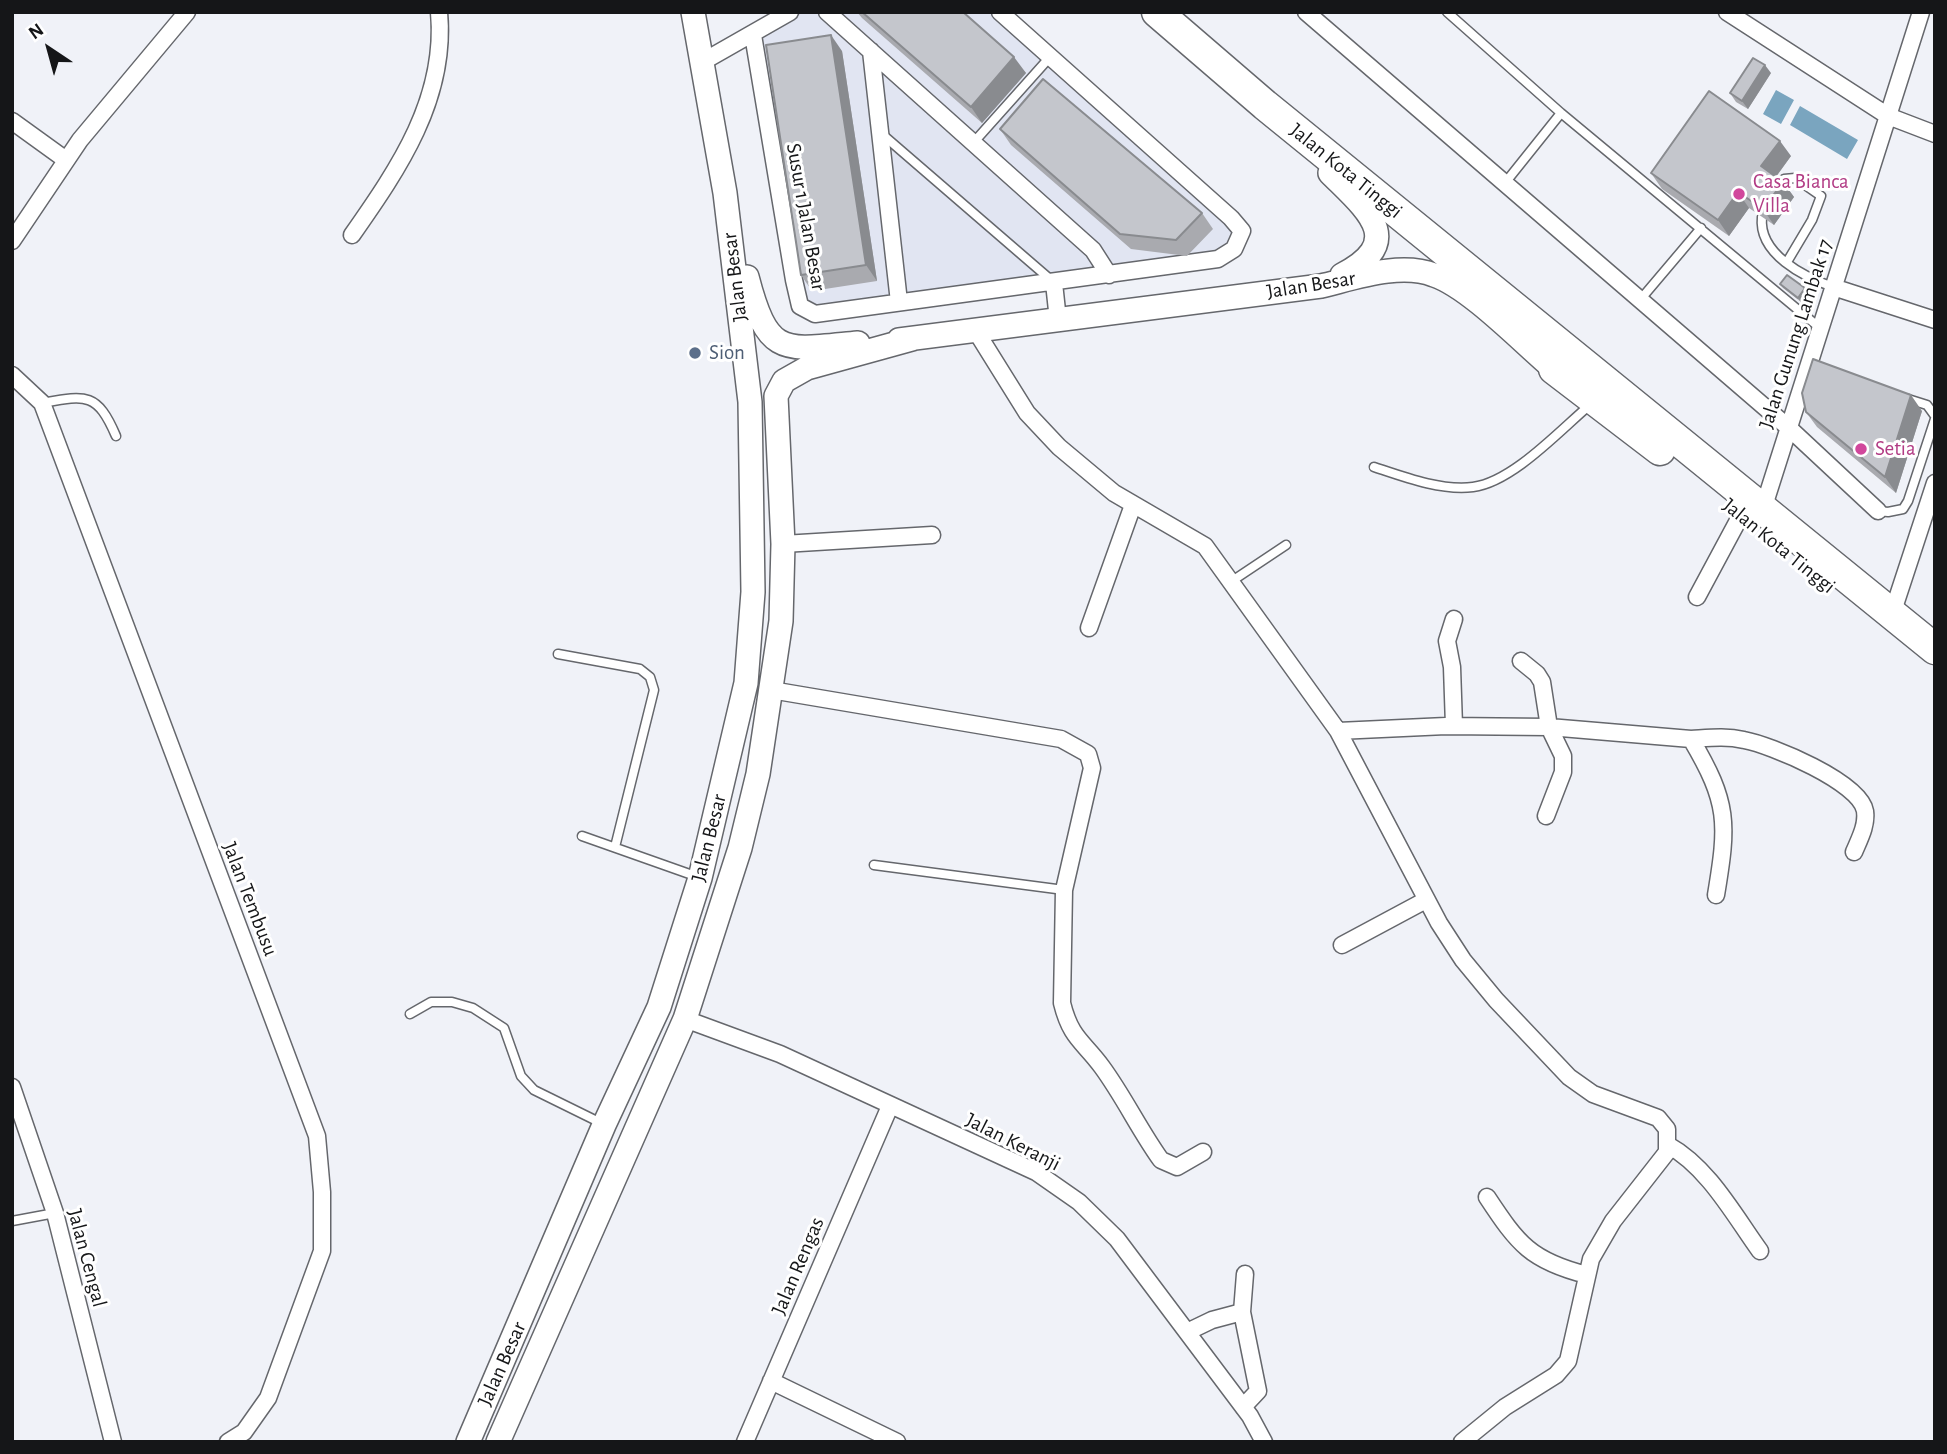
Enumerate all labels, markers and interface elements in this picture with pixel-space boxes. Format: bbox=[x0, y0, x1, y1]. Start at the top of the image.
north arrow bbox=[14, 14, 84, 84]
text: N bbox=[25, 20, 47, 43]
street label: Jalan Kota Tinggi bbox=[1285, 118, 1407, 224]
street label: Susur 1 Jalan Besar bbox=[781, 141, 831, 293]
place label: Casa Bianca Villa bbox=[1753, 169, 1849, 219]
marker: Casa Bianca Villa bbox=[1731, 186, 1747, 202]
street label: Jalan Besar bbox=[717, 231, 753, 323]
street label: Jalan Gunung Lambak 17 bbox=[1753, 236, 1839, 432]
street label: Jalan Besar bbox=[1265, 266, 1357, 304]
place label: Sion bbox=[709, 340, 745, 366]
marker: Sion bbox=[687, 345, 703, 361]
place label: Setia bbox=[1875, 436, 1916, 462]
marker: Setia bbox=[1853, 441, 1869, 457]
street label: Jalan Kota Tinggi bbox=[1718, 493, 1840, 599]
street label: Jalan Besar bbox=[686, 791, 732, 885]
street label: Jalan Tembusu bbox=[217, 838, 283, 960]
street label: Jalan Keranji bbox=[961, 1107, 1065, 1177]
street label: Jalan Cengal bbox=[62, 1206, 112, 1310]
street label: Jalan Rengas bbox=[766, 1213, 830, 1319]
street label: Jalan Besar bbox=[472, 1318, 532, 1410]

